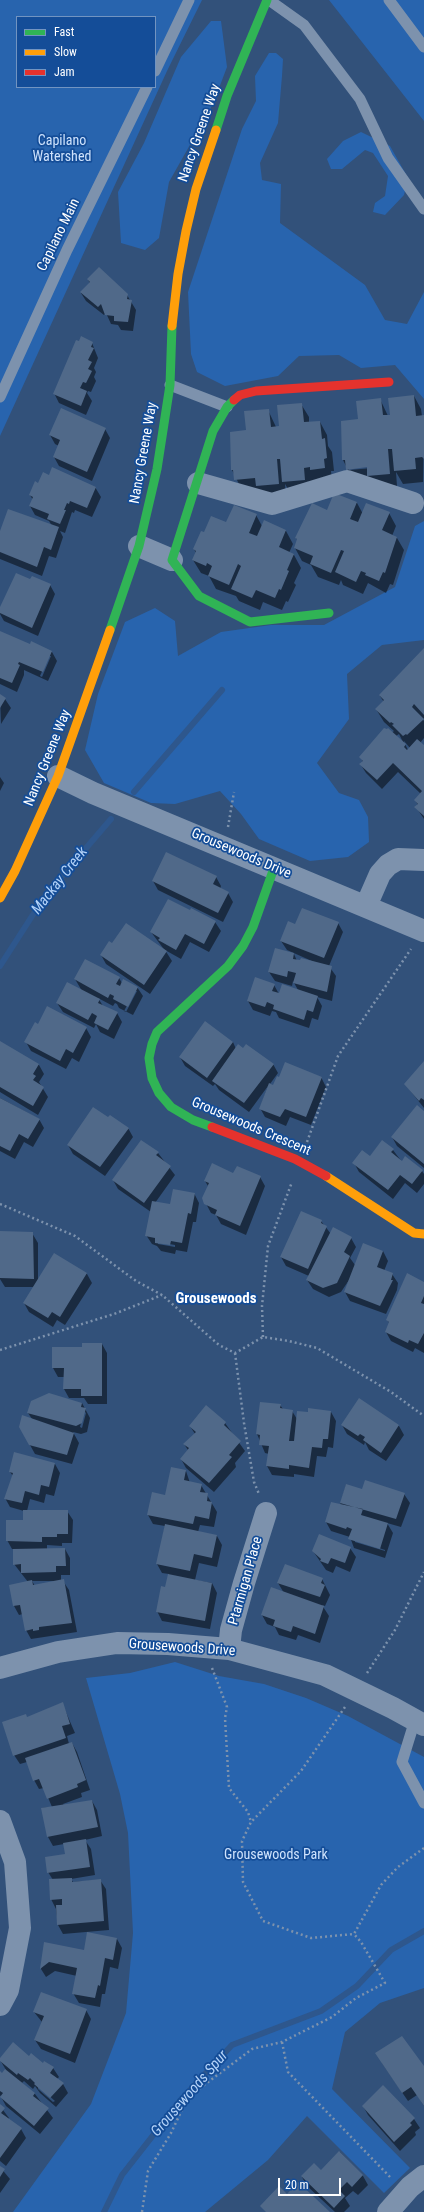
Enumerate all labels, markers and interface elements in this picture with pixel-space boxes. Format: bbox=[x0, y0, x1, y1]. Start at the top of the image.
legend bbox=[16, 16, 156, 88]
text: Fast bbox=[54, 25, 74, 39]
text: Slow bbox=[54, 45, 77, 59]
text: Jam bbox=[54, 65, 75, 79]
street label: Nancy Greene Way bbox=[175, 82, 225, 184]
park label: Capilano Watershed bbox=[33, 133, 91, 166]
street label: Capilano Main bbox=[34, 196, 84, 274]
street label: Nancy Greene Way bbox=[127, 401, 161, 505]
street label: Nancy Greene Way bbox=[21, 707, 75, 809]
street label: Grousewoods Drive bbox=[189, 825, 293, 883]
water label: Mackay Creek bbox=[28, 844, 92, 918]
street label: Grousewoods Crescent bbox=[189, 1094, 313, 1160]
district label: Grousewoods bbox=[176, 1290, 256, 1308]
street label: Ptarmigan Place bbox=[225, 1535, 267, 1627]
street label: Grousewoods Drive bbox=[128, 1636, 236, 1660]
park label: Grousewoods Park bbox=[224, 1847, 328, 1863]
water label: Grousewoods Spur bbox=[148, 2047, 232, 2141]
scale bar bbox=[280, 2170, 343, 2196]
text: 20 m bbox=[285, 2178, 309, 2192]

